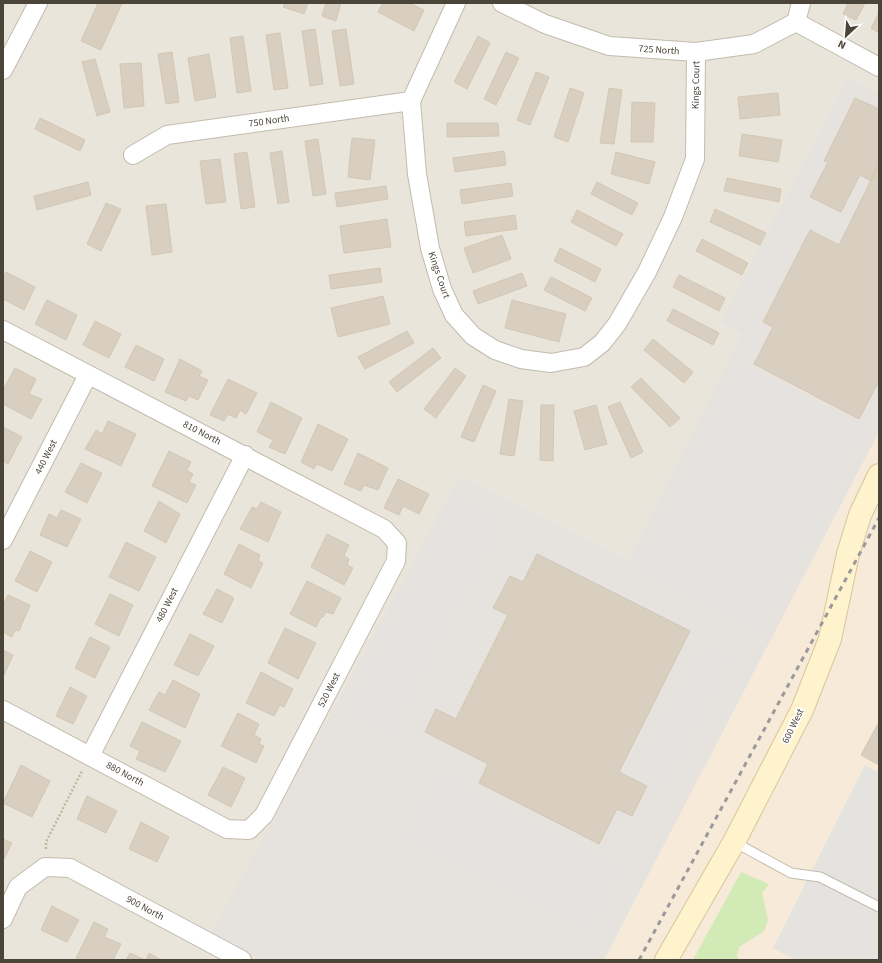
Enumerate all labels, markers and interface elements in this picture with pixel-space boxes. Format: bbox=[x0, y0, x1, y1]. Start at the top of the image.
north arrow bbox=[826, 16, 866, 56]
text: N bbox=[835, 36, 848, 53]
street label: 725 North bbox=[638, 42, 680, 58]
street label: Kings Court bbox=[689, 60, 703, 109]
street label: 750 North bbox=[248, 111, 290, 131]
street label: Kings Court bbox=[425, 250, 454, 301]
street label: 810 North bbox=[181, 417, 223, 449]
street label: 440 West bbox=[31, 437, 61, 477]
street label: 480 West bbox=[152, 585, 182, 625]
street label: 520 West bbox=[314, 670, 344, 710]
street label: 600 West bbox=[779, 706, 808, 746]
street label: 880 North bbox=[104, 758, 146, 790]
street label: 900 North bbox=[124, 892, 166, 924]

